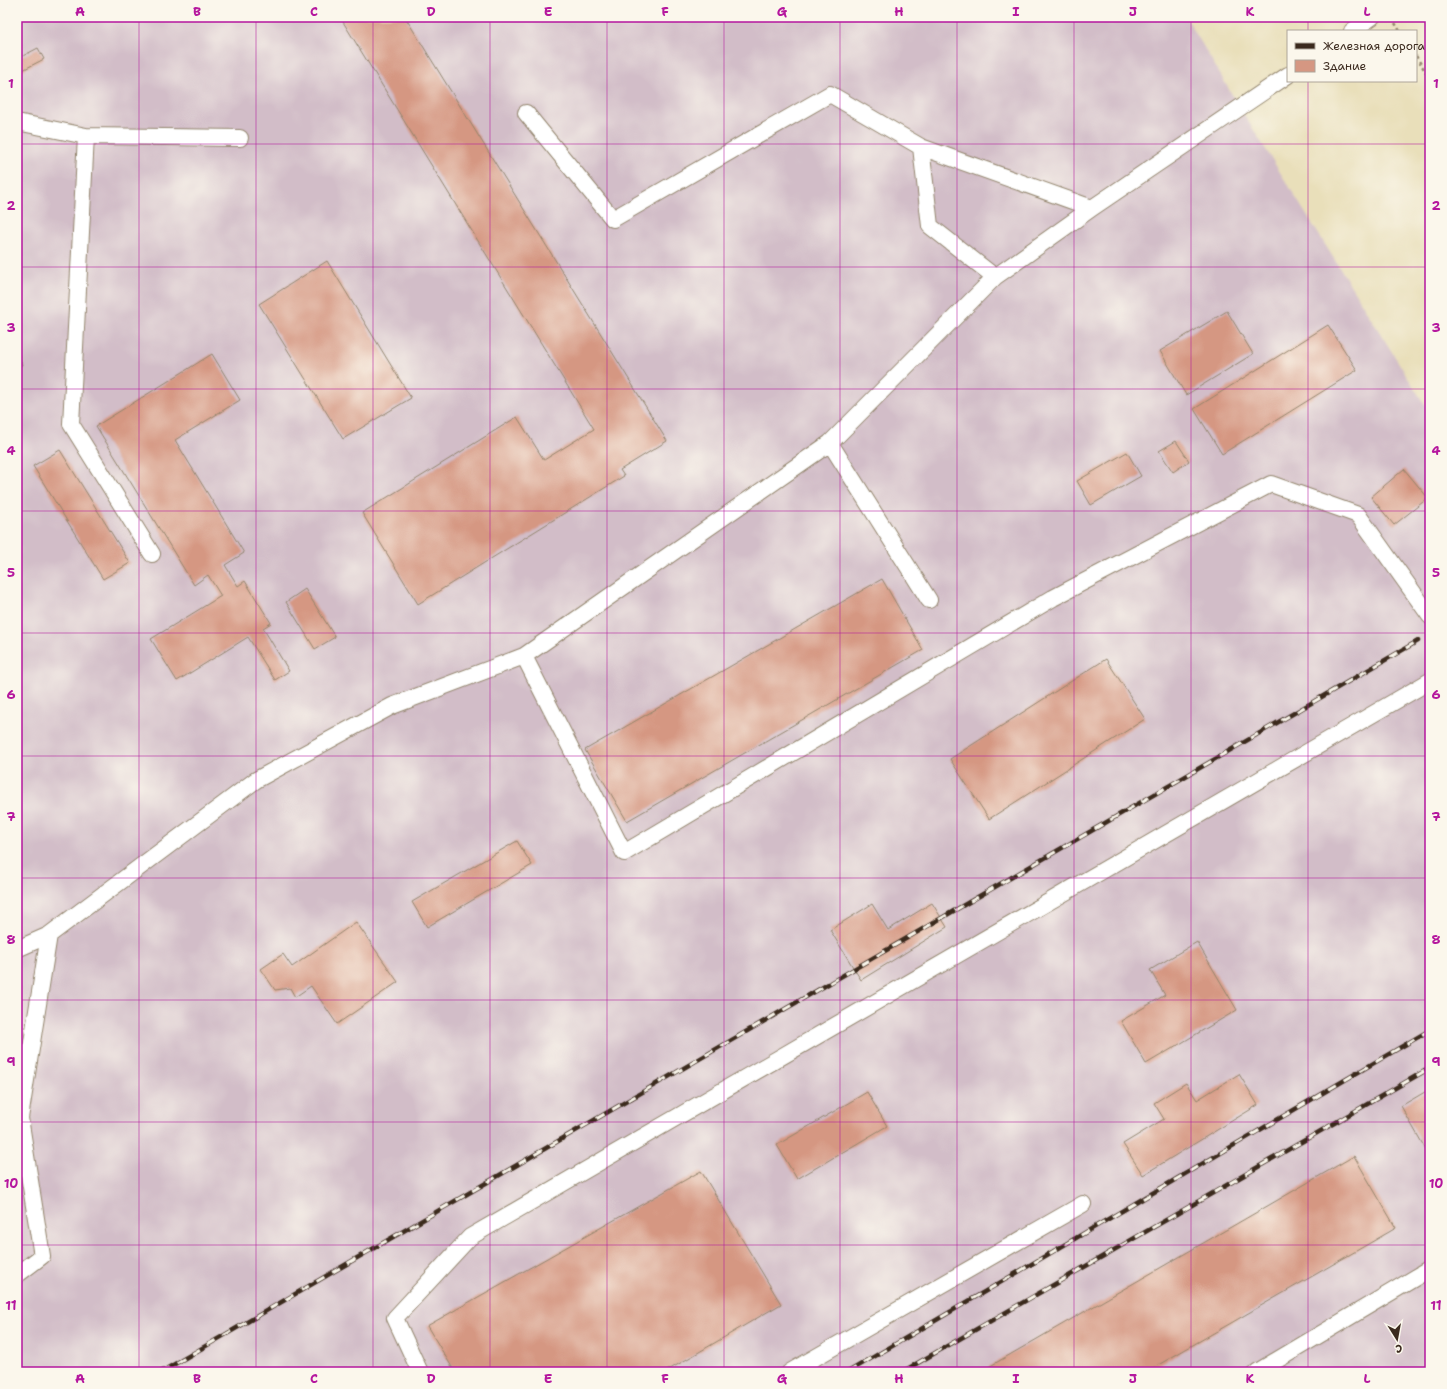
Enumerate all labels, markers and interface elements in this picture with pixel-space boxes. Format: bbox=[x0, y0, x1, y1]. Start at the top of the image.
text: A bbox=[75, 3, 85, 20]
text: B bbox=[193, 3, 201, 20]
text: C bbox=[310, 3, 318, 20]
text: D bbox=[426, 3, 436, 20]
text: E bbox=[544, 3, 553, 20]
text: F bbox=[661, 3, 669, 20]
text: G bbox=[777, 3, 788, 20]
text: H bbox=[894, 3, 904, 20]
text: I bbox=[1012, 3, 1020, 20]
text: J bbox=[1129, 3, 1137, 20]
text: K bbox=[1246, 3, 1255, 20]
text: L bbox=[1363, 3, 1371, 20]
legend bbox=[1287, 30, 1417, 82]
text: Железная дорога bbox=[1323, 38, 1426, 54]
text: Здание bbox=[1323, 58, 1367, 74]
text: 1 bbox=[8, 75, 14, 92]
text: 1 bbox=[1433, 75, 1439, 92]
text: 2 bbox=[6, 197, 16, 214]
text: 2 bbox=[1431, 197, 1441, 214]
text: 3 bbox=[6, 319, 16, 336]
text: 3 bbox=[1431, 319, 1441, 336]
text: 4 bbox=[6, 442, 16, 459]
text: 4 bbox=[1431, 442, 1441, 459]
text: 5 bbox=[7, 564, 15, 581]
text: 5 bbox=[1432, 564, 1440, 581]
text: 6 bbox=[6, 686, 16, 703]
text: 6 bbox=[1431, 686, 1441, 703]
text: 7 bbox=[6, 808, 16, 825]
text: 7 bbox=[1431, 808, 1441, 825]
text: 8 bbox=[6, 931, 16, 948]
text: 8 bbox=[1431, 931, 1441, 948]
text: 9 bbox=[6, 1053, 16, 1070]
text: 9 bbox=[1431, 1053, 1441, 1070]
text: 10 bbox=[4, 1175, 18, 1192]
text: 10 bbox=[1429, 1175, 1443, 1192]
text: 11 bbox=[5, 1297, 17, 1314]
text: 11 bbox=[1430, 1297, 1442, 1314]
north arrow bbox=[1377, 1319, 1417, 1359]
text: С bbox=[1394, 1340, 1404, 1356]
text: A bbox=[75, 1370, 85, 1387]
text: B bbox=[193, 1370, 201, 1387]
text: C bbox=[310, 1370, 318, 1387]
text: D bbox=[426, 1370, 436, 1387]
text: E bbox=[544, 1370, 553, 1387]
text: F bbox=[661, 1370, 669, 1387]
text: G bbox=[777, 1370, 788, 1387]
text: H bbox=[894, 1370, 904, 1387]
text: I bbox=[1012, 1370, 1020, 1387]
text: J bbox=[1129, 1370, 1137, 1387]
text: K bbox=[1246, 1370, 1255, 1387]
text: L bbox=[1363, 1370, 1371, 1387]

